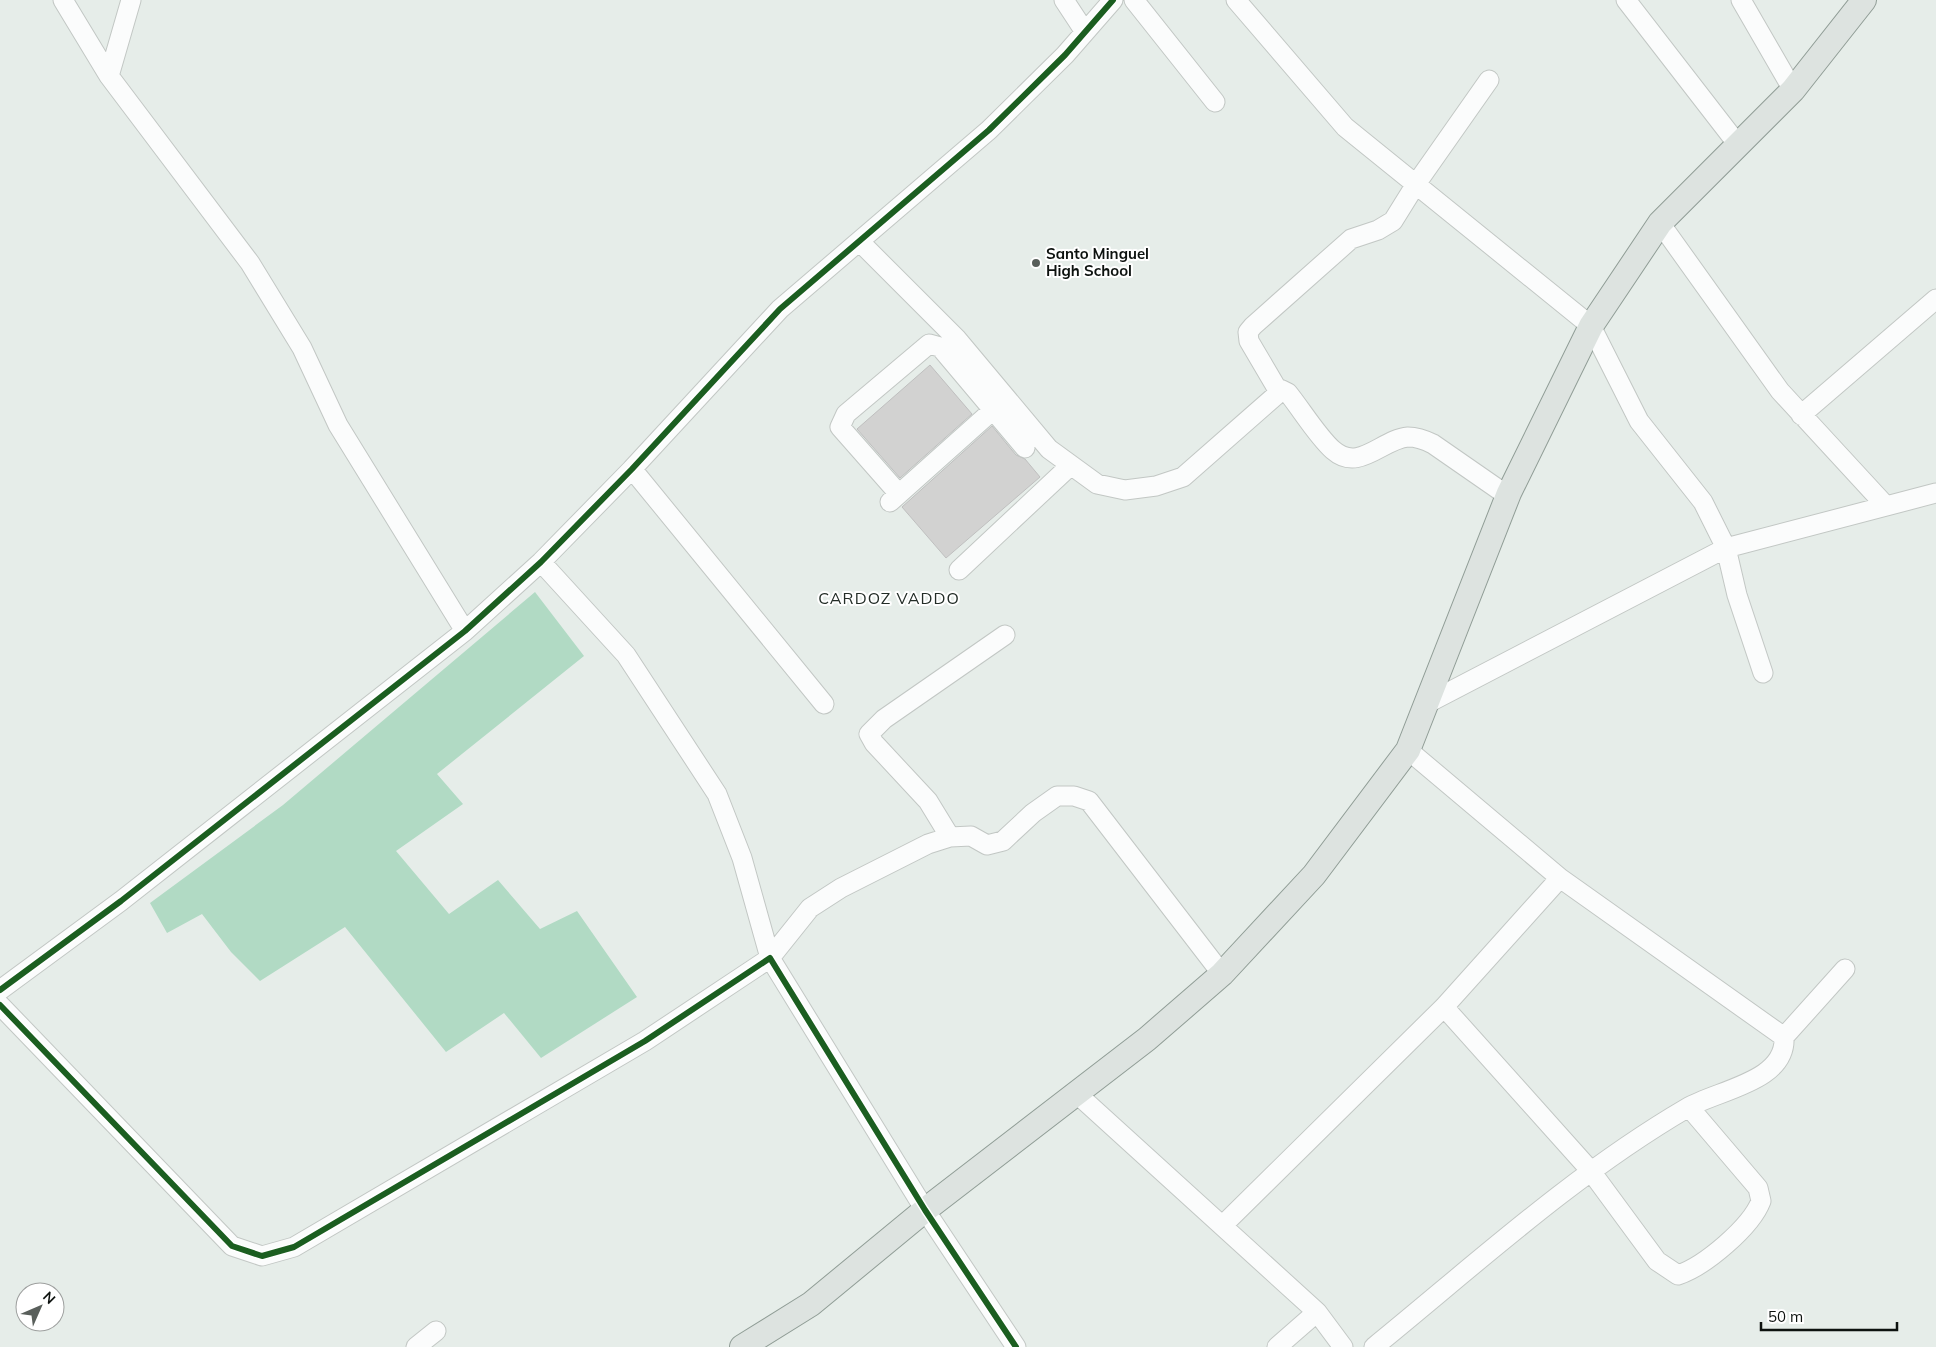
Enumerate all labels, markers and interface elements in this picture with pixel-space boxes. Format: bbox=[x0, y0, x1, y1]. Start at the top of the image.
place label: Santo Minguel High School bbox=[1046, 244, 1149, 280]
marker: Santo Minguel High School bbox=[1030, 257, 1042, 269]
district label: CARDOZ VADDO bbox=[818, 588, 960, 608]
north arrow bbox=[15, 1282, 65, 1332]
text: N bbox=[39, 1288, 59, 1308]
scale bar bbox=[1761, 1300, 1897, 1332]
text: 50 m bbox=[1768, 1307, 1803, 1326]

